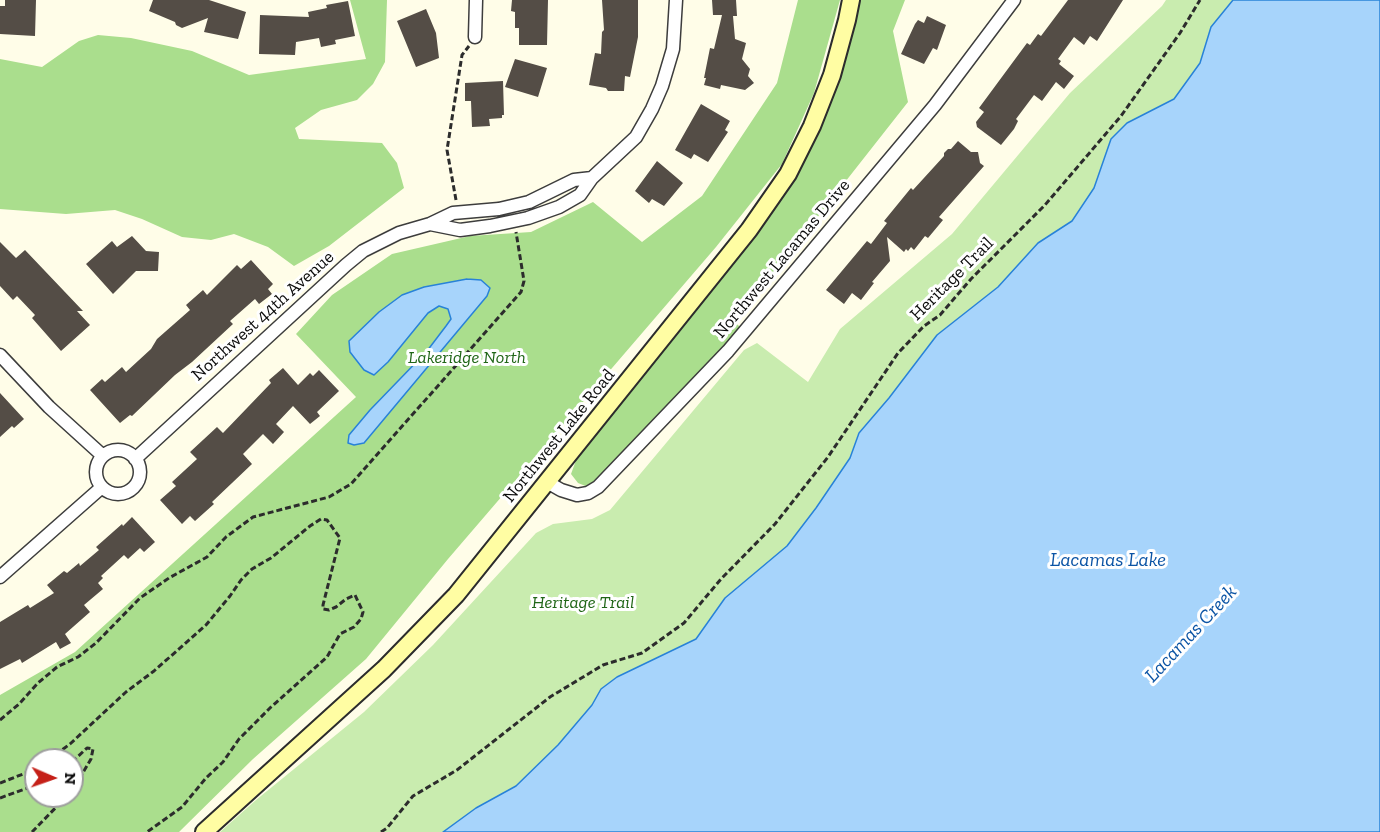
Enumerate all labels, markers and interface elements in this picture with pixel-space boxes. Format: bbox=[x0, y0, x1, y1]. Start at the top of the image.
street label: Northwest Lacamas Drive bbox=[709, 175, 855, 343]
street label: Heritage Trail bbox=[906, 233, 998, 325]
street label: Northwest 44th Avenue bbox=[187, 246, 339, 386]
park label: Lakeridge North bbox=[408, 347, 526, 369]
street label: Northwest Lake Road bbox=[498, 365, 620, 507]
water label: Lacamas Lake bbox=[1050, 548, 1166, 572]
water label: Lacamas Creek bbox=[1140, 580, 1242, 688]
park label: Heritage Trail bbox=[532, 592, 634, 614]
north arrow bbox=[24, 748, 84, 808]
text: N bbox=[61, 772, 80, 785]

